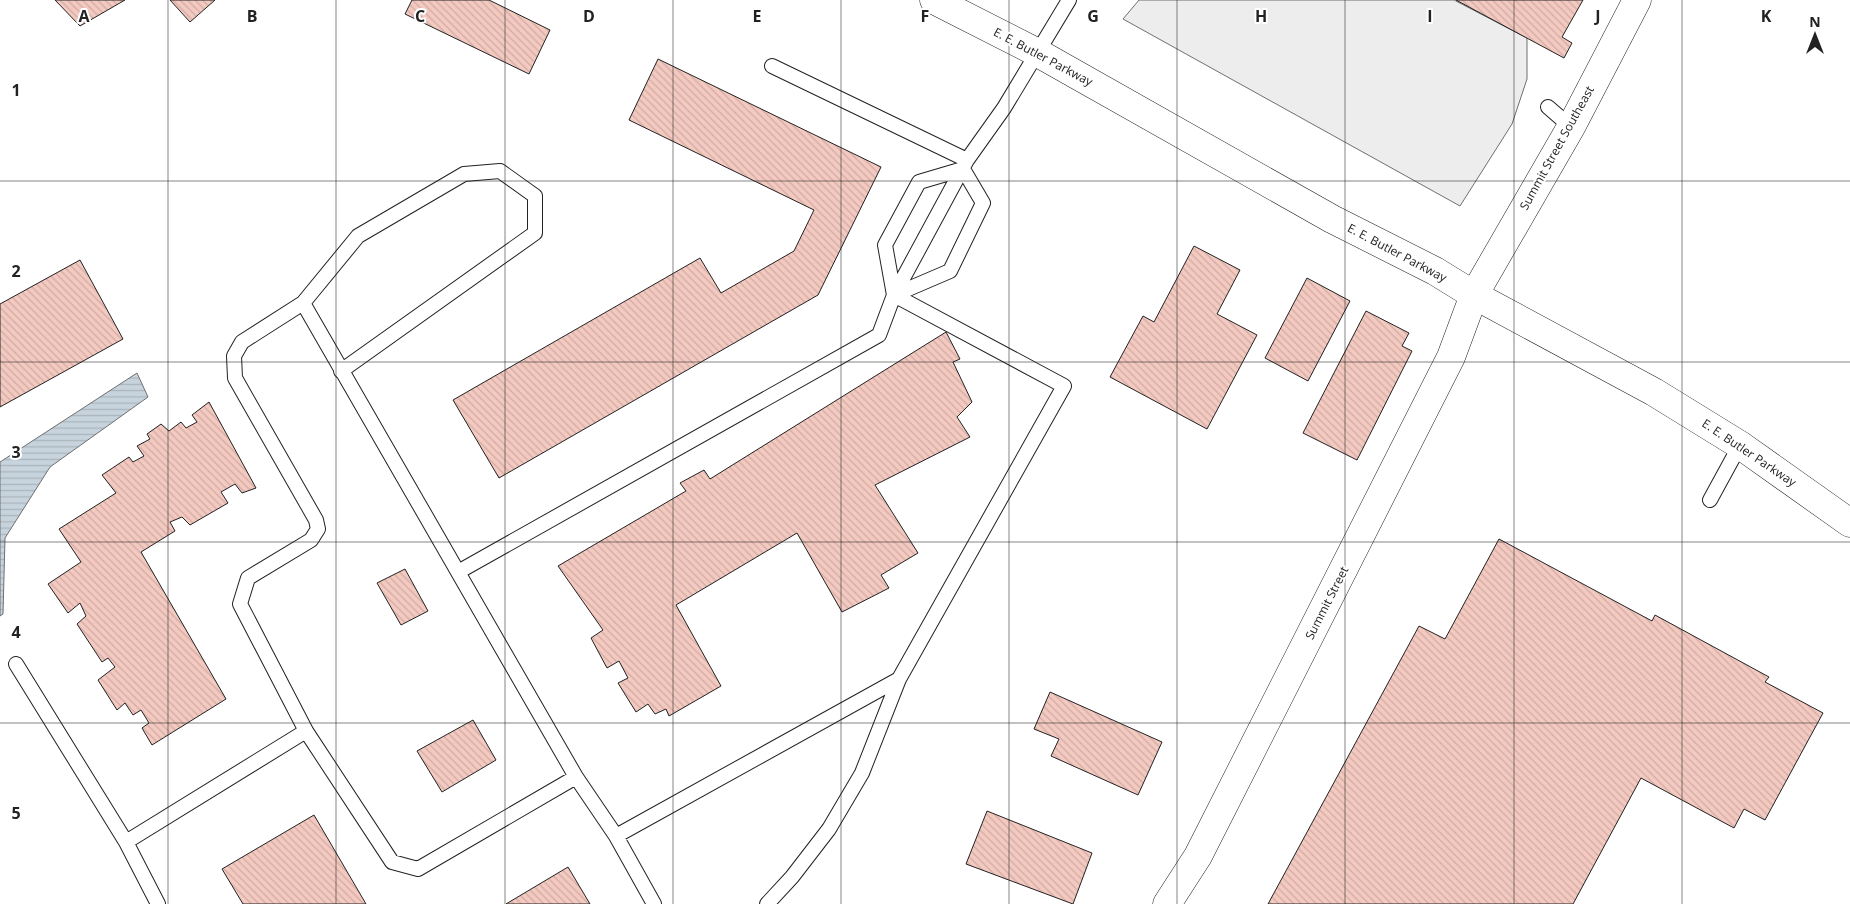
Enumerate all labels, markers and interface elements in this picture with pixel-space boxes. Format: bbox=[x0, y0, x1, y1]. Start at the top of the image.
text: A bbox=[78, 5, 90, 27]
text: B bbox=[247, 5, 257, 27]
text: C bbox=[415, 5, 425, 27]
text: D bbox=[583, 5, 595, 27]
text: E bbox=[753, 5, 762, 27]
text: F bbox=[921, 5, 929, 27]
text: G bbox=[1087, 5, 1099, 27]
text: H bbox=[1255, 5, 1267, 27]
text: I bbox=[1427, 5, 1433, 27]
text: J bbox=[1593, 5, 1601, 27]
text: K bbox=[1761, 5, 1772, 27]
north arrow bbox=[1790, 10, 1840, 60]
text: N bbox=[1809, 12, 1821, 31]
street label: E. E. Butler Parkway bbox=[991, 23, 1097, 90]
text: 1 bbox=[11, 79, 21, 101]
street label: Summit Street Southeast bbox=[1515, 83, 1598, 213]
street label: E. E. Butler Parkway bbox=[1345, 219, 1451, 286]
text: 2 bbox=[11, 260, 21, 282]
street label: E. E. Butler Parkway bbox=[1699, 415, 1800, 491]
text: 3 bbox=[11, 441, 21, 463]
street label: Summit Street bbox=[1301, 563, 1352, 642]
text: 4 bbox=[11, 621, 21, 643]
text: 5 bbox=[11, 802, 21, 824]

